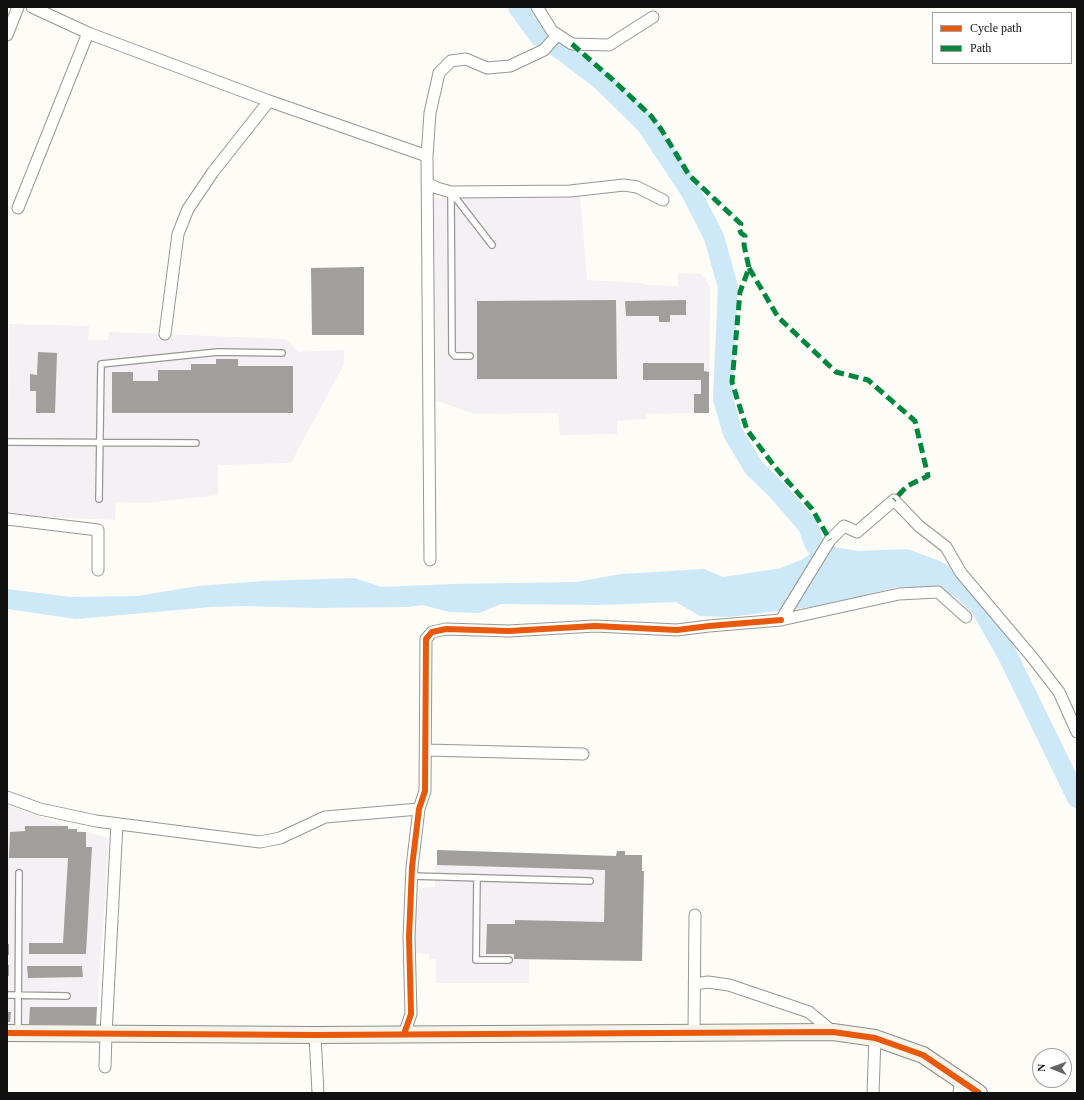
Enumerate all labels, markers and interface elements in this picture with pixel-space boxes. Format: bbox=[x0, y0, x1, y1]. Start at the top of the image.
legend bbox=[932, 12, 1072, 64]
text: Cycle path bbox=[970, 21, 1022, 35]
text: Path bbox=[970, 41, 991, 55]
north arrow bbox=[1032, 1048, 1072, 1088]
text: N bbox=[1035, 1064, 1047, 1072]

